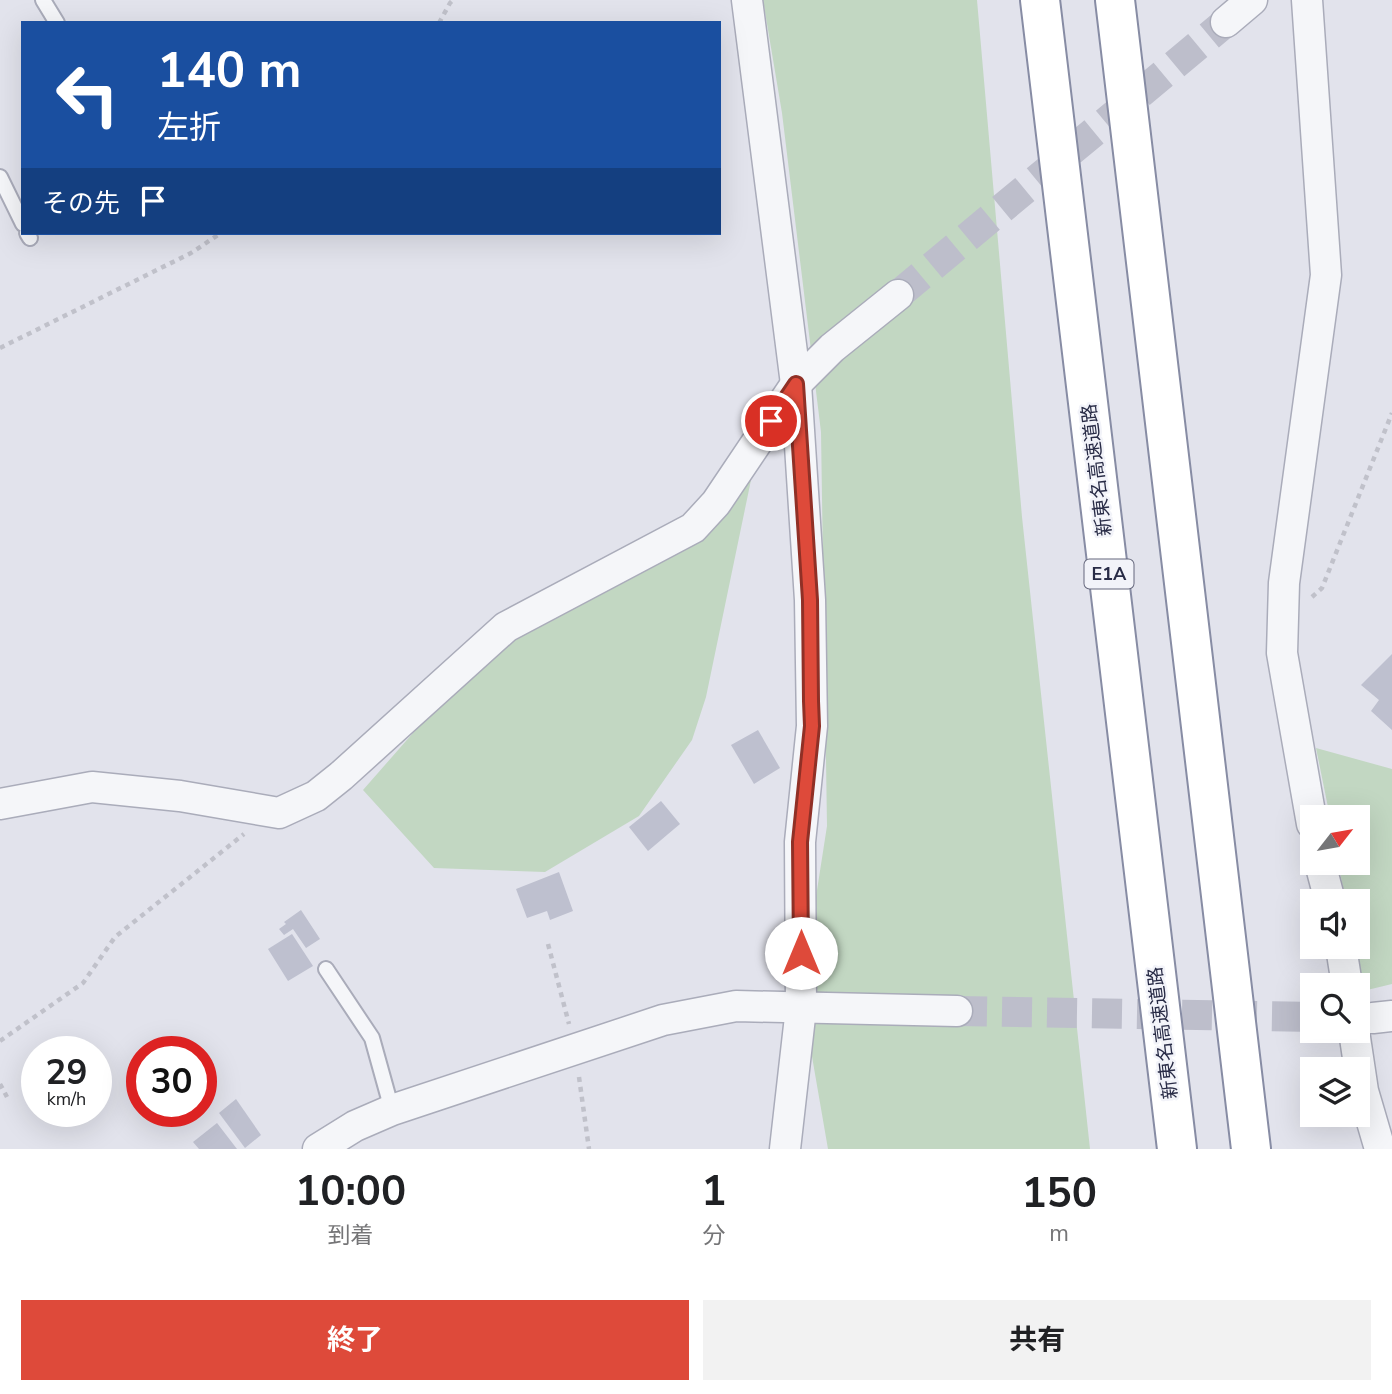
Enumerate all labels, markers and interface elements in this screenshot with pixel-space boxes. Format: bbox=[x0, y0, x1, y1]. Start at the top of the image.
text: 140 m bbox=[157, 37, 301, 104]
icon: left bbox=[42, 49, 133, 140]
text: 左折 bbox=[157, 106, 221, 149]
icon: arrive bbox=[134, 182, 172, 220]
text: その先 bbox=[42, 186, 120, 221]
pin bbox=[741, 391, 801, 451]
icon: arrive bbox=[752, 402, 790, 440]
street label: 新東名高速道路 bbox=[1076, 402, 1118, 538]
road number: E1A bbox=[1084, 560, 1134, 588]
north arrow bbox=[1300, 805, 1370, 875]
map controls bbox=[1300, 805, 1370, 1127]
button: sound bbox=[1300, 889, 1370, 959]
position arrow bbox=[764, 916, 838, 990]
street label: 新東名高速道路 bbox=[1142, 965, 1184, 1101]
button: search bbox=[1300, 973, 1370, 1043]
speed limit sign: 30 bbox=[126, 1036, 217, 1127]
text: 29 bbox=[45, 1049, 88, 1096]
button: layers bbox=[1300, 1057, 1370, 1127]
text: km/h bbox=[47, 1087, 86, 1111]
text: 10:00 bbox=[295, 1163, 406, 1220]
text: 1 bbox=[701, 1163, 726, 1220]
text: 150 bbox=[1021, 1165, 1097, 1222]
text: m bbox=[1049, 1218, 1069, 1249]
text: 到着 bbox=[328, 1220, 374, 1251]
text: 分 bbox=[702, 1220, 725, 1251]
button: 終了 bbox=[21, 1300, 689, 1380]
button: 共有 bbox=[703, 1300, 1371, 1380]

